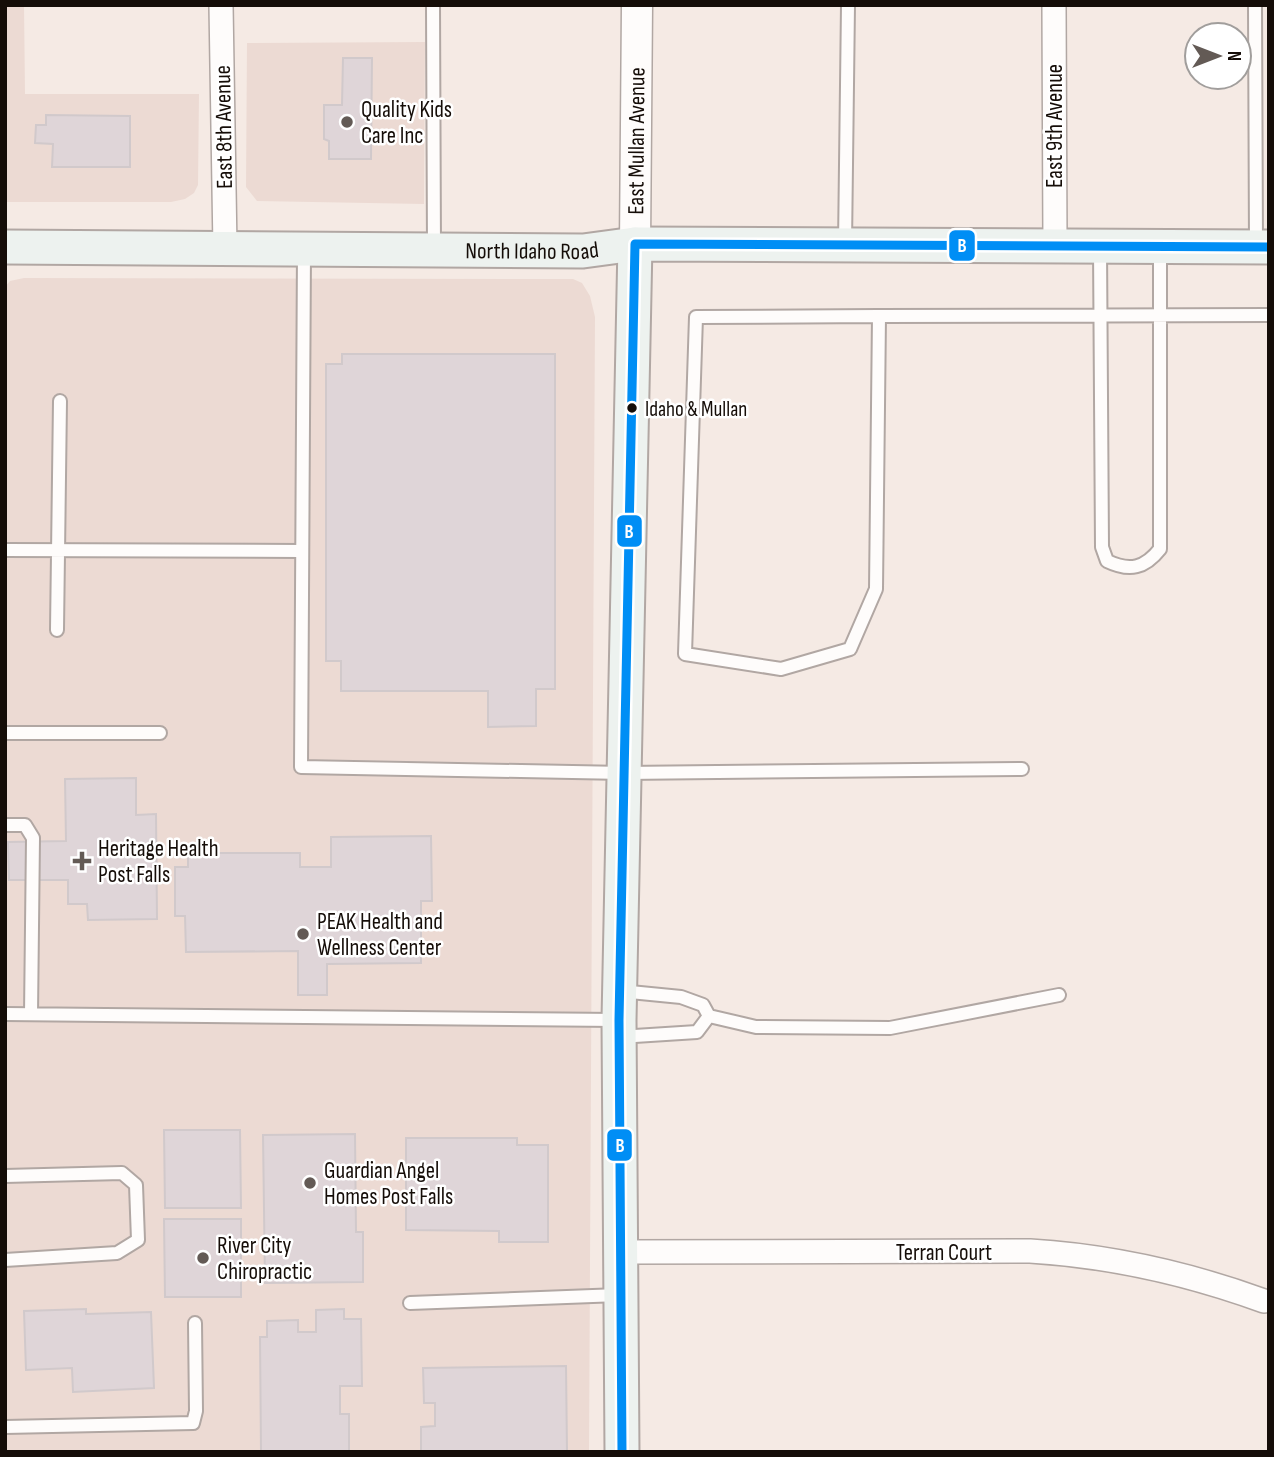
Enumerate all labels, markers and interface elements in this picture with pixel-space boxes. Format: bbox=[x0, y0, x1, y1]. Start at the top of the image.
north arrow bbox=[1183, 21, 1253, 91]
text: N bbox=[1222, 51, 1245, 61]
street label: East 9th Avenue bbox=[1041, 64, 1069, 188]
street label: East 8th Avenue bbox=[209, 65, 239, 189]
street label: East Mullan Avenue bbox=[622, 67, 651, 215]
place label: Quality Kids Care Inc bbox=[361, 96, 452, 150]
marker: Quality Kids Care Inc bbox=[339, 114, 355, 130]
line badge: B bbox=[948, 229, 976, 262]
text: B bbox=[957, 235, 967, 258]
street label: North Idaho Road bbox=[465, 236, 600, 266]
place label: Idaho & Mullan bbox=[645, 397, 747, 422]
marker: Idaho & Mullan bbox=[625, 401, 639, 415]
line badge: B bbox=[616, 514, 643, 548]
text: B bbox=[624, 521, 634, 544]
place label: Heritage Health Post Falls bbox=[98, 835, 218, 889]
marker: Heritage Health Post Falls bbox=[72, 851, 92, 871]
place label: PEAK Health and Wellness Center bbox=[317, 908, 443, 962]
marker: PEAK Health and Wellness Center bbox=[295, 926, 311, 942]
line badge: B bbox=[606, 1128, 633, 1162]
text: B bbox=[615, 1135, 625, 1158]
place label: Guardian Angel Homes Post Falls bbox=[324, 1157, 453, 1211]
marker: Guardian Angel Homes Post Falls bbox=[302, 1175, 318, 1191]
place label: River City Chiropractic bbox=[217, 1232, 312, 1286]
street label: Terran Court bbox=[896, 1239, 992, 1267]
marker: River City Chiropractic bbox=[195, 1250, 211, 1266]

